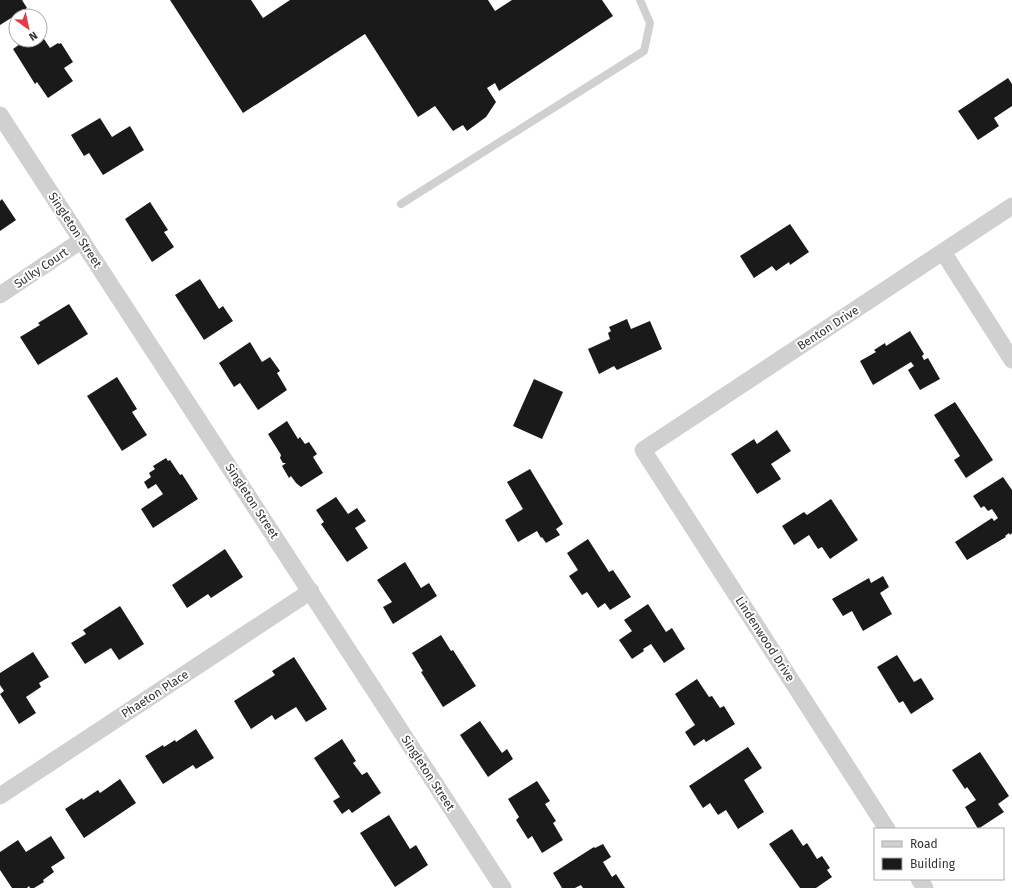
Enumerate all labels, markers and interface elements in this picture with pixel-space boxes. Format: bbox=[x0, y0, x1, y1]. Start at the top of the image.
north arrow bbox=[8, 8, 48, 48]
text: N bbox=[27, 29, 40, 43]
street label: Singleton Street bbox=[45, 190, 105, 271]
street label: Sulky Court bbox=[12, 245, 71, 291]
street label: Benton Drive bbox=[795, 303, 861, 353]
street label: Singleton Street bbox=[222, 461, 282, 542]
street label: Lindenwood Drive bbox=[732, 594, 798, 684]
street label: Phaeton Place bbox=[119, 667, 191, 721]
street label: Singleton Street bbox=[398, 733, 458, 814]
legend bbox=[874, 828, 1004, 880]
text: Road bbox=[910, 837, 938, 851]
text: Building bbox=[910, 857, 956, 871]

